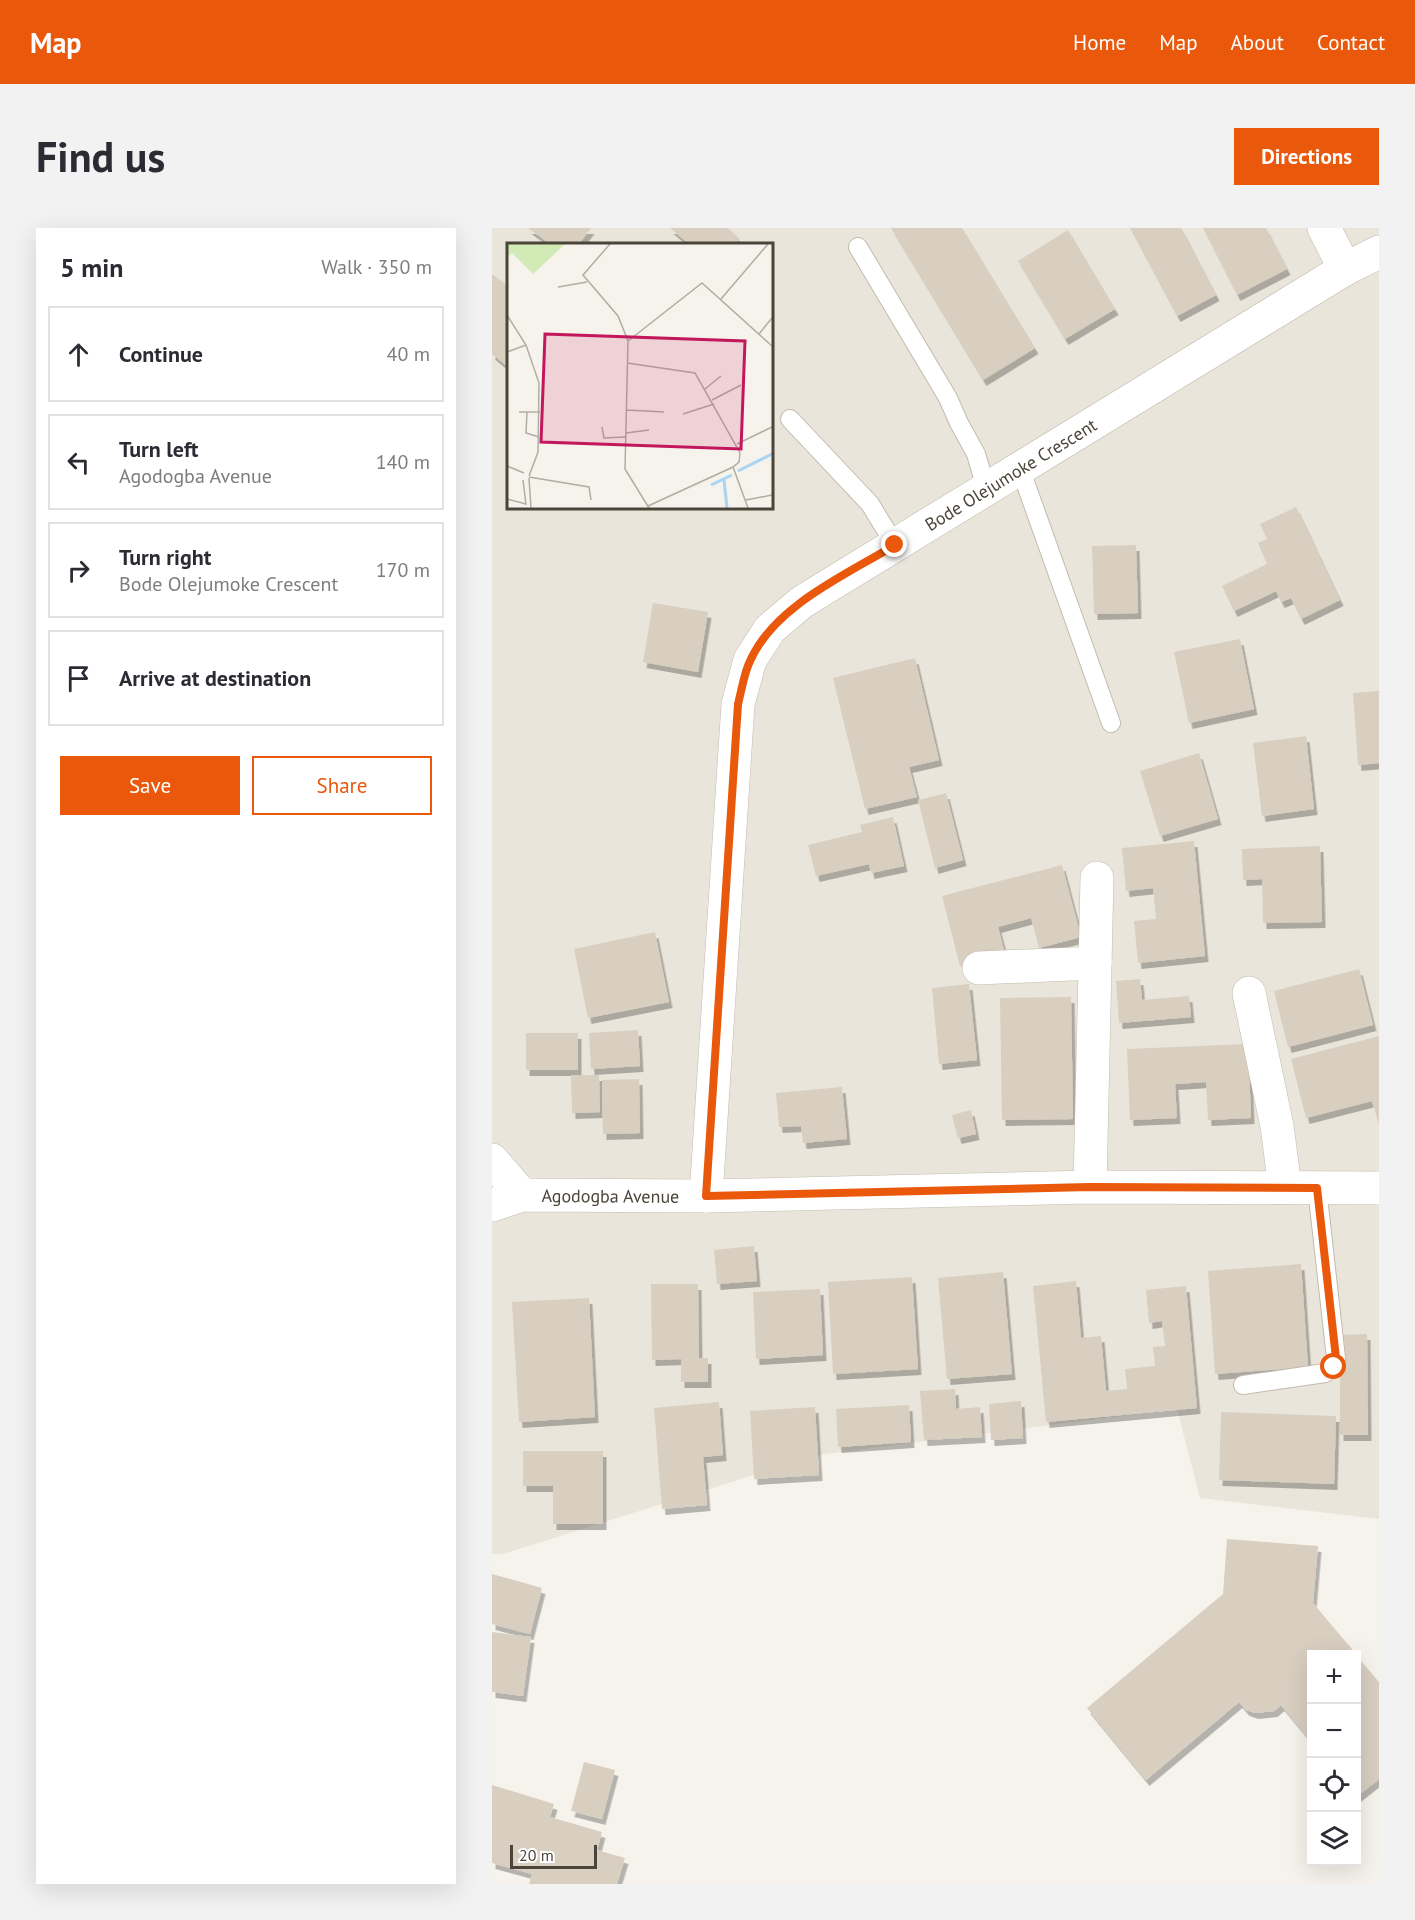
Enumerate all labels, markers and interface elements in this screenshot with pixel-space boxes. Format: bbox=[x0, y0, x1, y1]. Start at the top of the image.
text: Map bbox=[30, 24, 81, 61]
text: Home bbox=[1073, 29, 1126, 56]
text: Map bbox=[1159, 29, 1198, 56]
text: About bbox=[1231, 29, 1284, 56]
text: Contact bbox=[1317, 29, 1385, 56]
button: Directions bbox=[1234, 128, 1379, 185]
text: Find us bbox=[36, 129, 165, 184]
inset map bbox=[507, 243, 772, 508]
text: 5 min bbox=[60, 251, 123, 284]
text: Walk · 350 m bbox=[321, 254, 432, 280]
icon: ahead bbox=[62, 338, 95, 371]
text: Continue bbox=[119, 340, 203, 368]
text: 40 m bbox=[387, 341, 430, 367]
street label: Bode Olejumoke Crescent bbox=[920, 413, 1101, 536]
text: Turn left bbox=[119, 435, 199, 463]
icon: left bbox=[62, 446, 95, 479]
text: 140 m bbox=[376, 449, 430, 475]
text: Agodogba Avenue bbox=[119, 463, 272, 489]
route end bbox=[881, 531, 907, 557]
text: Turn right bbox=[119, 543, 211, 571]
icon: right bbox=[62, 554, 95, 587]
text: 170 m bbox=[376, 557, 430, 583]
text: Bode Olejumoke Crescent bbox=[119, 571, 338, 597]
icon: arrive bbox=[62, 662, 95, 695]
text: Arrive at destination bbox=[119, 664, 311, 692]
button: Save bbox=[60, 756, 240, 815]
button: Share bbox=[252, 756, 432, 815]
street label: Agodogba Avenue bbox=[541, 1184, 679, 1207]
route start bbox=[1320, 1353, 1346, 1379]
map controls bbox=[1307, 1650, 1361, 1866]
button: + bbox=[1307, 1650, 1361, 1704]
button: − bbox=[1307, 1704, 1361, 1758]
button: locate bbox=[1307, 1758, 1361, 1812]
button: layers bbox=[1307, 1812, 1361, 1866]
scale bar bbox=[510, 1842, 597, 1870]
text: 20 m bbox=[519, 1845, 554, 1865]

